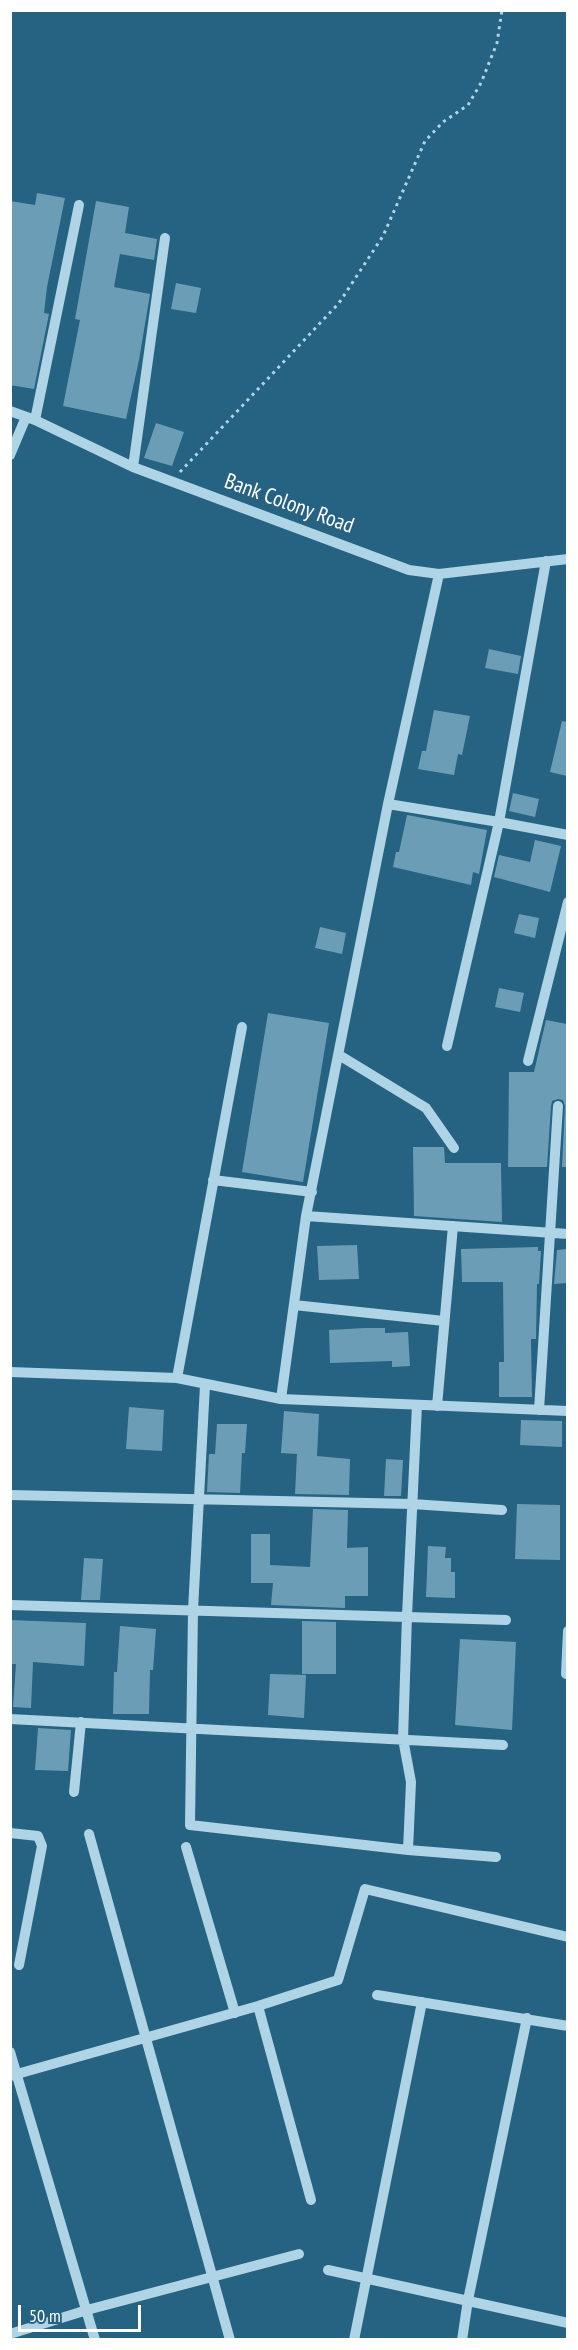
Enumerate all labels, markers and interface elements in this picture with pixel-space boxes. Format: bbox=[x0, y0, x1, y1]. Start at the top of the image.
street label: Bank Colony Road bbox=[221, 468, 357, 540]
scale bar bbox=[21, 2293, 144, 2331]
text: 50 m bbox=[29, 2304, 61, 2327]

